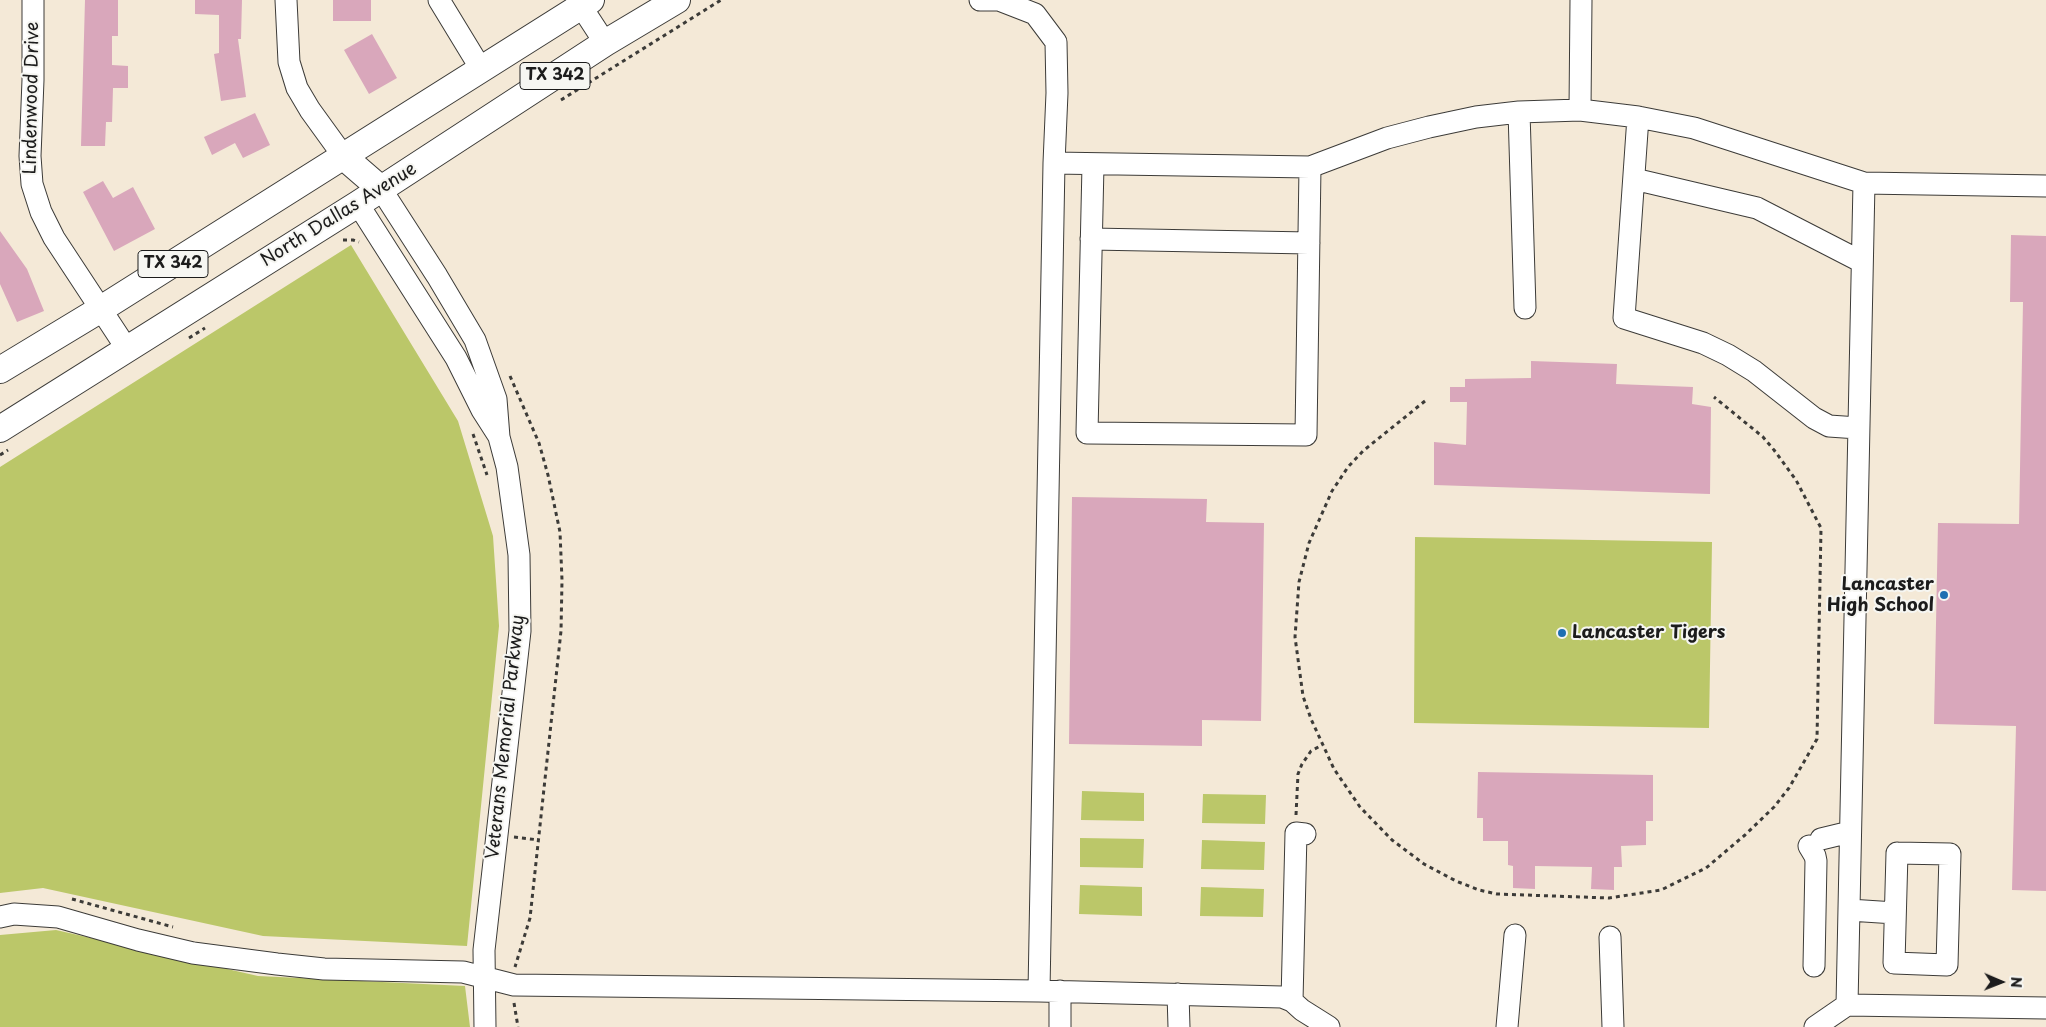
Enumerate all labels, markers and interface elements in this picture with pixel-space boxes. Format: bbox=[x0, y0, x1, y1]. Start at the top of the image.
street label: Lindenwood Drive bbox=[20, 21, 44, 175]
road number: TX 342 bbox=[520, 62, 590, 90]
street label: North Dallas Avenue bbox=[257, 158, 421, 272]
road number: TX 342 bbox=[138, 250, 208, 278]
place label: Lancaster High School bbox=[1827, 574, 1934, 616]
marker: Lancaster High School bbox=[1938, 589, 1950, 601]
street label: Veterans Memorial Parkway bbox=[482, 614, 530, 860]
place label: Lancaster Tigers bbox=[1572, 622, 1725, 644]
marker: Lancaster Tigers bbox=[1556, 627, 1568, 639]
north arrow bbox=[1976, 957, 2026, 1007]
text: N bbox=[2006, 977, 2027, 988]

